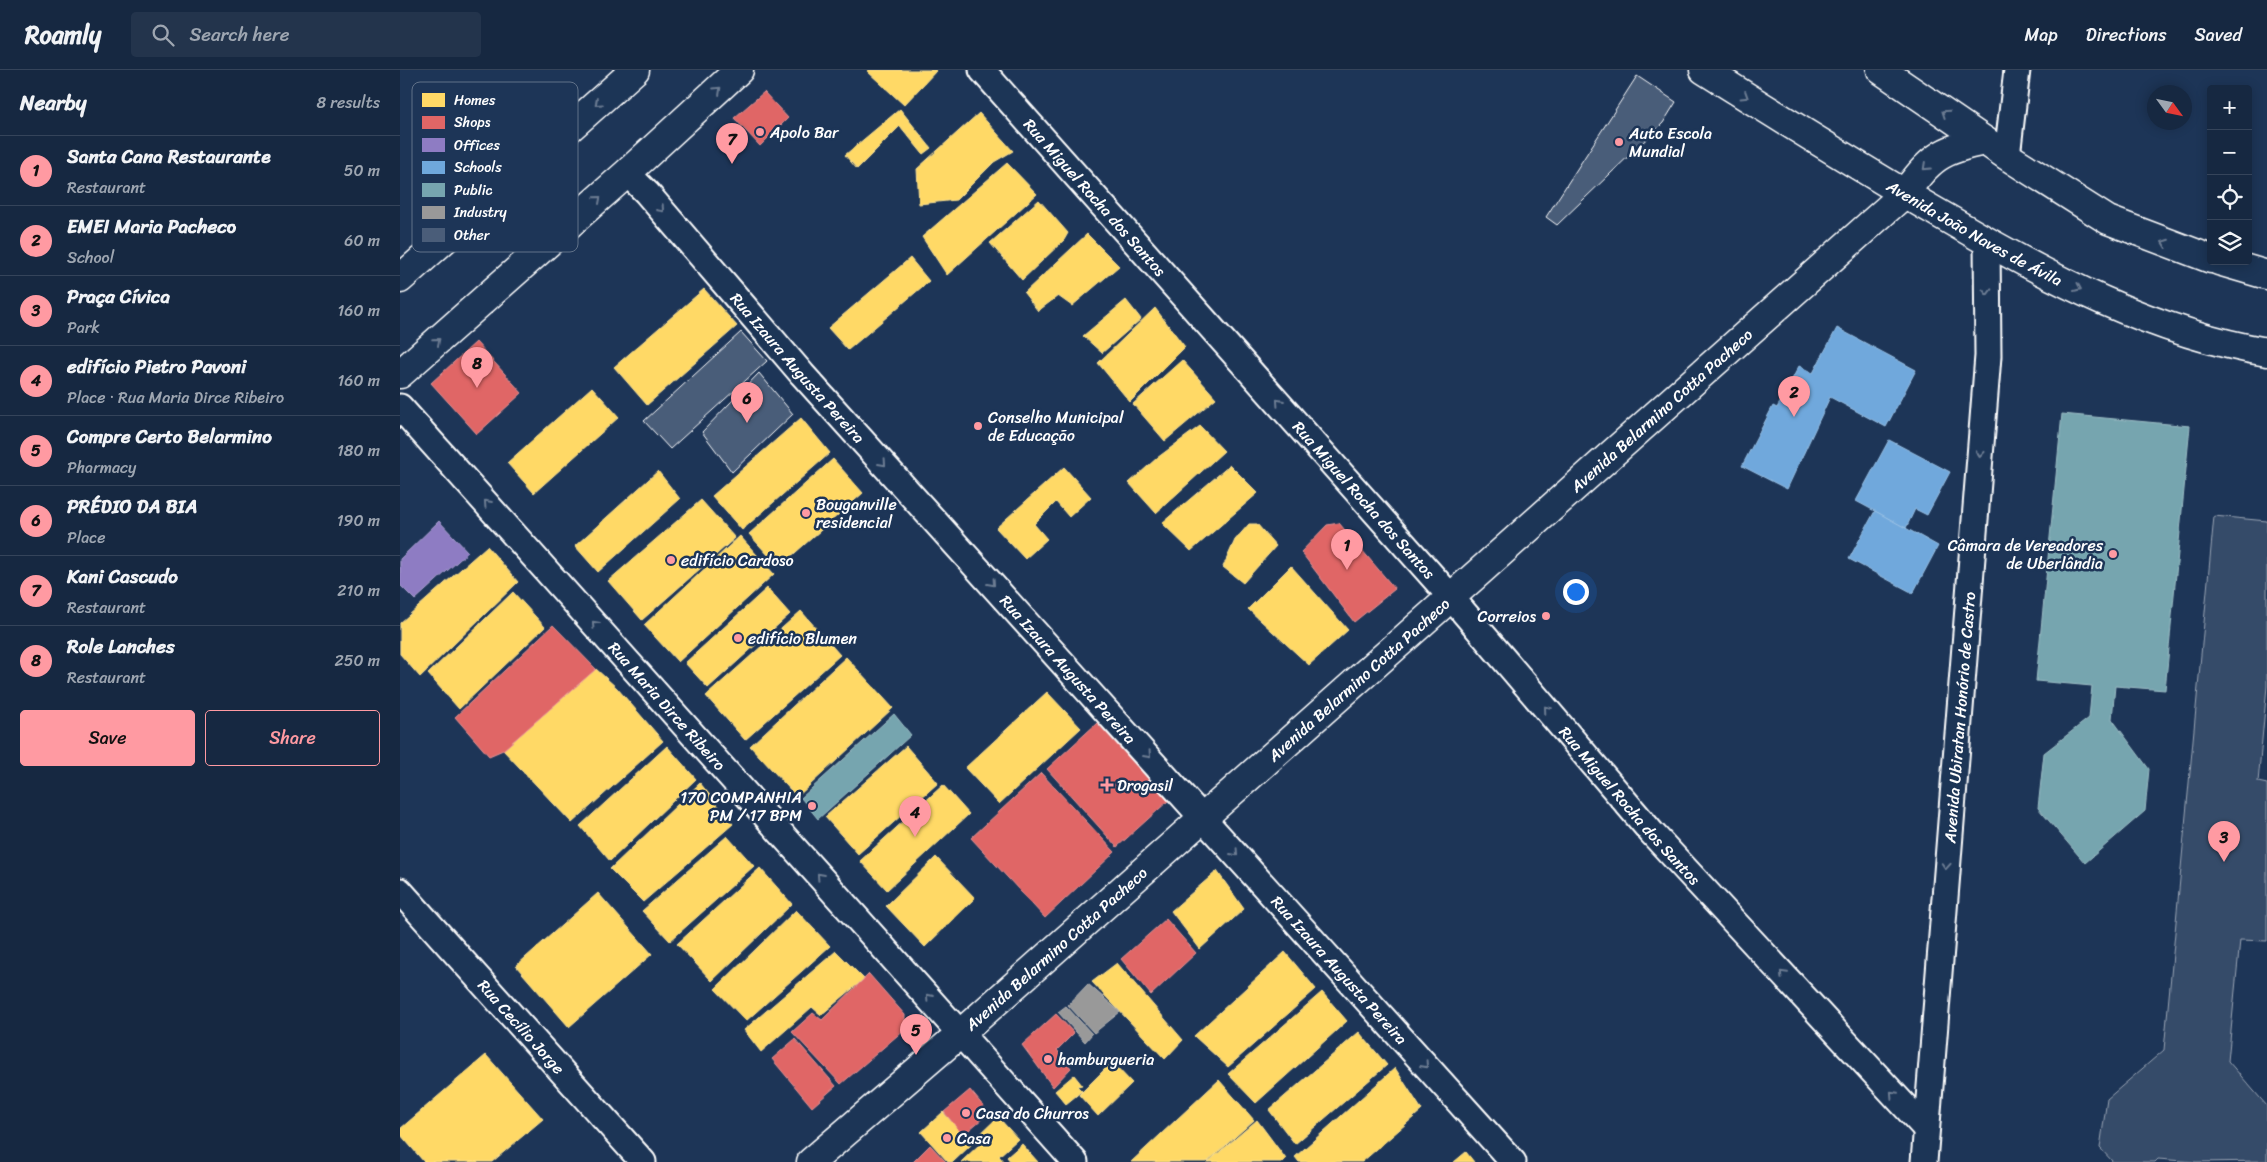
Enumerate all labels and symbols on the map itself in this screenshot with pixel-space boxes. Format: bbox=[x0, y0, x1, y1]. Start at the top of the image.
legend bbox=[412, 82, 578, 252]
north arrow bbox=[2147, 85, 2192, 130]
one-way arrow bbox=[712, 87, 721, 96]
text: Homes bbox=[454, 88, 496, 113]
one-way arrow bbox=[1739, 90, 1749, 99]
one-way arrow bbox=[595, 97, 604, 106]
text: Shops bbox=[454, 110, 491, 135]
one-way arrow bbox=[1941, 110, 1950, 119]
street label: Rua Miguel Rocha dos Santos bbox=[1016, 111, 1174, 283]
place label: Apolo Bar bbox=[769, 118, 840, 147]
place label: Auto Escola Mundial bbox=[1628, 119, 1712, 166]
pin: 7 bbox=[716, 123, 748, 164]
marker: Apolo Bar bbox=[754, 126, 766, 138]
text: Offices bbox=[454, 133, 501, 158]
marker: Auto Escola Mundial bbox=[1613, 136, 1625, 148]
text: Schools bbox=[454, 155, 502, 180]
one-way arrow bbox=[1923, 161, 1932, 170]
street label: Avenida João Naves de Ávila bbox=[1880, 171, 2068, 294]
text: Public bbox=[454, 178, 493, 203]
one-way arrow bbox=[592, 196, 601, 205]
text: Industry bbox=[453, 200, 508, 225]
one-way arrow bbox=[655, 203, 664, 212]
text: Other bbox=[454, 223, 491, 248]
one-way arrow bbox=[2161, 239, 2170, 249]
one-way arrow bbox=[2073, 282, 2082, 292]
street label: Rua Izaura Augusta Pereira bbox=[723, 285, 872, 450]
one-way arrow bbox=[1982, 288, 1992, 296]
street label: Avenida Belarmino Cotta Pacheco bbox=[1562, 321, 1759, 500]
one-way arrow bbox=[431, 338, 440, 347]
pin: 8 bbox=[461, 347, 493, 388]
pin: 2 bbox=[1778, 376, 1810, 417]
pin: 6 bbox=[731, 382, 763, 423]
one-way arrow bbox=[1276, 399, 1285, 408]
place label: Conselho Municipal de Educação bbox=[988, 403, 1124, 450]
street label: Rua Miguel Rocha dos Santos bbox=[1285, 414, 1443, 586]
marker: Conselho Municipal de Educação bbox=[972, 420, 984, 432]
one-way arrow bbox=[1975, 450, 1986, 458]
one-way arrow bbox=[877, 457, 886, 466]
place label: Bouganville residencial bbox=[816, 490, 897, 537]
one-way arrow bbox=[483, 500, 492, 509]
marker: Bouganville residencial bbox=[800, 507, 812, 519]
pin: 1 bbox=[1331, 529, 1363, 570]
place label: Câmara de Vereadores de Uberlândia bbox=[1948, 531, 2104, 578]
place label: edifício Cardoso bbox=[681, 546, 794, 575]
marker: Câmara de Vereadores de Uberlândia bbox=[2107, 548, 2119, 560]
marker: edifício Cardoso bbox=[665, 554, 677, 566]
one-way arrow bbox=[986, 577, 995, 586]
your location bbox=[1563, 579, 1589, 605]
street label: Rua Izaura Augusta Pereira bbox=[993, 588, 1144, 751]
street label: Avenida Belarmino Cotta Pacheco bbox=[1260, 590, 1457, 769]
street label: Avenida Ubiratan Honório de Castro bbox=[1935, 591, 1984, 845]
place label: Correios bbox=[1477, 602, 1536, 631]
marker: Correios bbox=[1540, 610, 1552, 622]
one-way arrow bbox=[592, 621, 601, 630]
place label: edifício Blumen bbox=[748, 624, 857, 653]
marker: edifício Blumen bbox=[732, 632, 744, 644]
street label: Rua Maria Dirce Ribeiro bbox=[601, 634, 733, 778]
one-way arrow bbox=[1544, 706, 1553, 715]
street label: Rua Miguel Rocha dos Santos bbox=[1552, 719, 1708, 892]
one-way arrow bbox=[1142, 750, 1151, 759]
place label: Drogasil bbox=[1117, 771, 1173, 800]
marker: Drogasil bbox=[1101, 779, 1113, 791]
place label: 170 COMPANHIA PM / 17 BPM bbox=[680, 783, 802, 830]
pin: 4 bbox=[899, 796, 931, 837]
marker: 170 COMPANHIA PM / 17 BPM bbox=[806, 800, 818, 812]
pin: 3 bbox=[2208, 821, 2240, 862]
one-way arrow bbox=[1230, 847, 1239, 856]
street label: Avenida Belarmino Cotta Pacheco bbox=[957, 859, 1154, 1039]
one-way arrow bbox=[1941, 863, 1952, 871]
one-way arrow bbox=[817, 872, 826, 881]
street label: Rua Izaura Augusta Pereira bbox=[1264, 888, 1415, 1051]
one-way arrow bbox=[1780, 971, 1789, 980]
street label: Rua Cecílio Jorge bbox=[471, 972, 572, 1081]
one-way arrow bbox=[925, 993, 934, 1002]
pin: 5 bbox=[900, 1014, 932, 1055]
place label: hamburgueria bbox=[1057, 1045, 1154, 1074]
marker: hamburgueria bbox=[1042, 1053, 1054, 1065]
one-way arrow bbox=[1419, 1060, 1428, 1069]
one-way arrow bbox=[1890, 1090, 1899, 1099]
place label: Casa do Churros bbox=[976, 1099, 1089, 1128]
marker: Casa do Churros bbox=[960, 1107, 972, 1119]
place label: Casa bbox=[957, 1124, 991, 1153]
marker: Casa bbox=[941, 1132, 953, 1144]

